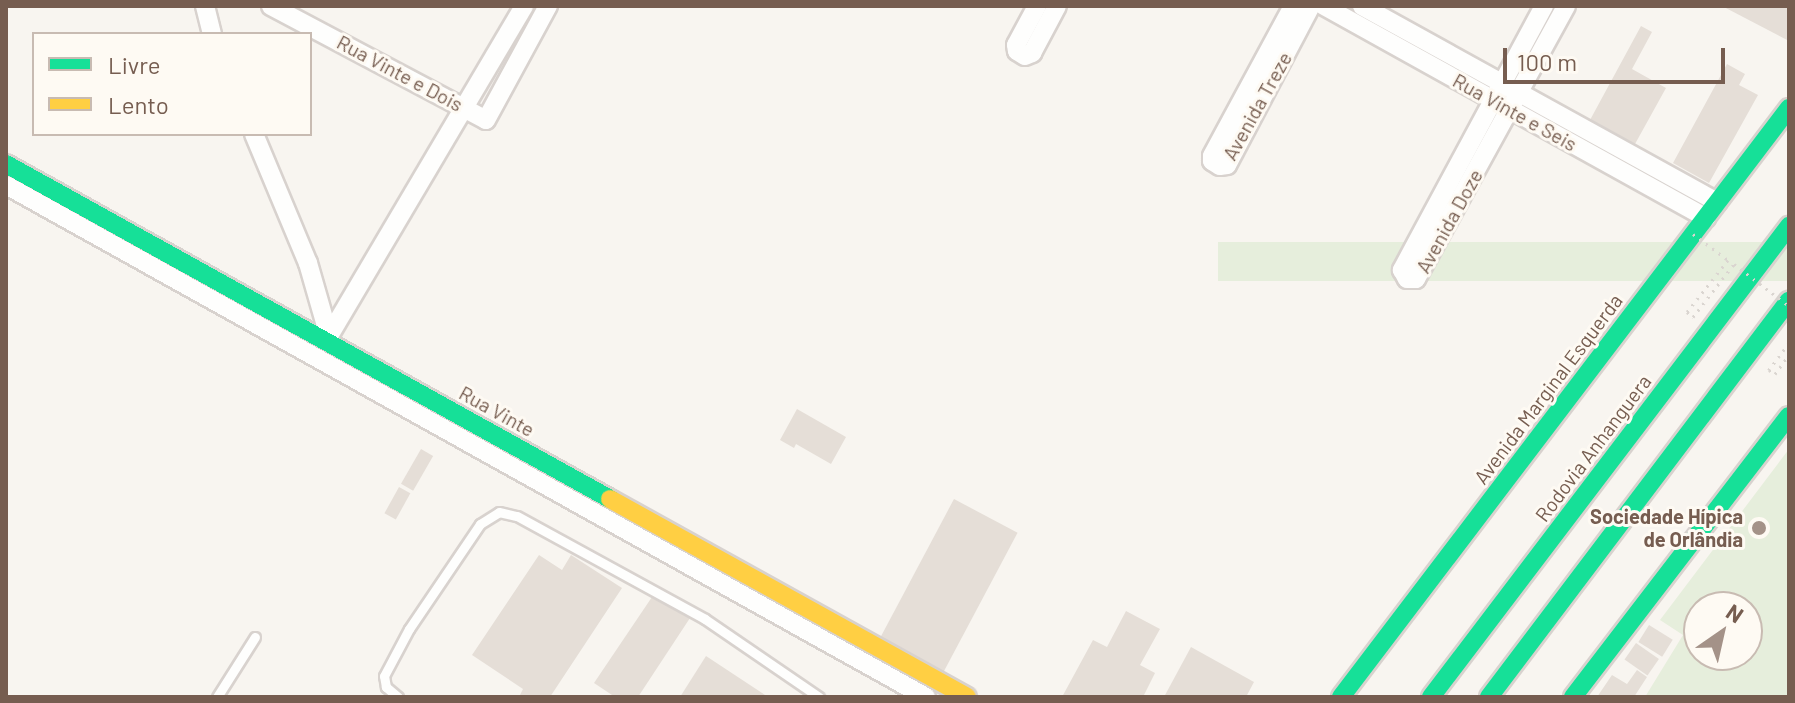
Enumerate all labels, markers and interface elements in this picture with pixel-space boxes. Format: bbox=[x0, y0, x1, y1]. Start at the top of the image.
street label: Rua Vinte e Dois bbox=[333, 30, 467, 116]
legend bbox=[32, 32, 312, 136]
scale bar bbox=[1507, 32, 1729, 82]
text: 100 m bbox=[1517, 47, 1577, 76]
street label: Avenida Treze bbox=[1217, 48, 1297, 164]
text: Livre bbox=[108, 50, 161, 79]
street label: Rua Vinte e Seis bbox=[1449, 68, 1581, 156]
text: Lento bbox=[108, 90, 169, 119]
street label: Avenida Doze bbox=[1411, 165, 1487, 277]
street label: Avenida Marginal Esquerda bbox=[1469, 289, 1627, 489]
street label: Rodovia Anhanguera bbox=[1530, 370, 1656, 526]
street label: Rua Vinte bbox=[455, 381, 539, 441]
place label: Sociedade Hípica de Orlândia bbox=[1590, 504, 1743, 551]
marker: Sociedade Hípica de Orlândia bbox=[1750, 519, 1768, 537]
north arrow bbox=[1683, 591, 1763, 671]
text: N bbox=[1722, 598, 1749, 628]

